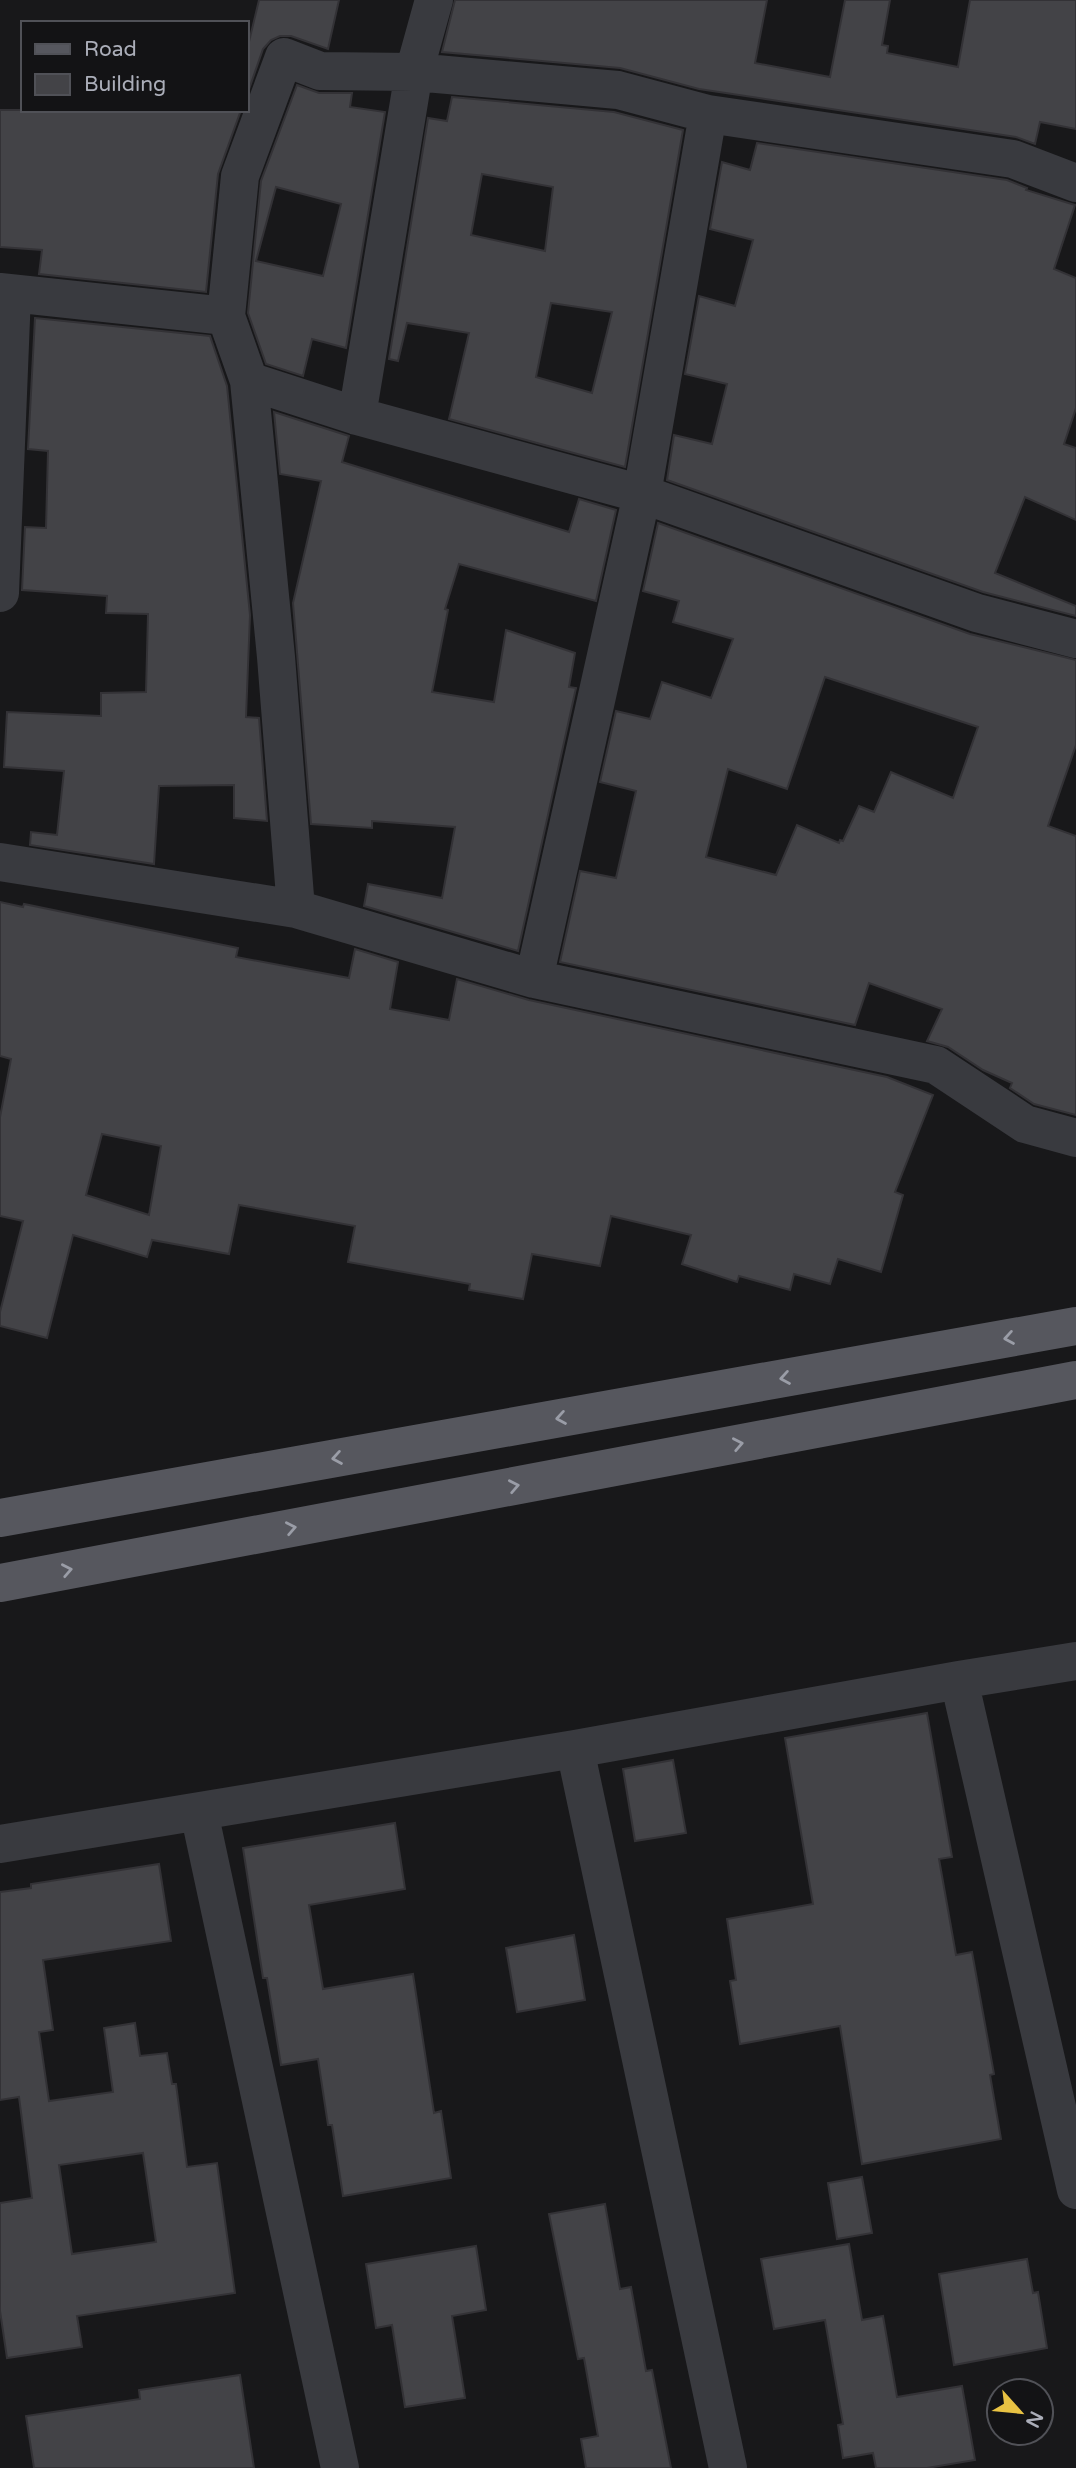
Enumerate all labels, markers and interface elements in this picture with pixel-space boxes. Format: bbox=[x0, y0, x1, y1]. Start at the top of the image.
legend bbox=[21, 21, 248, 112]
text: Road bbox=[84, 37, 137, 62]
text: Building bbox=[84, 72, 166, 97]
one-way arrow bbox=[1003, 1330, 1015, 1345]
one-way arrow bbox=[779, 1370, 791, 1385]
one-way arrow bbox=[555, 1410, 567, 1425]
one-way arrow bbox=[732, 1437, 744, 1452]
one-way arrow bbox=[331, 1450, 343, 1465]
one-way arrow bbox=[508, 1479, 520, 1494]
one-way arrow bbox=[285, 1521, 297, 1536]
one-way arrow bbox=[61, 1563, 73, 1578]
north arrow bbox=[985, 2377, 1055, 2447]
text: N bbox=[1021, 2407, 1048, 2431]

